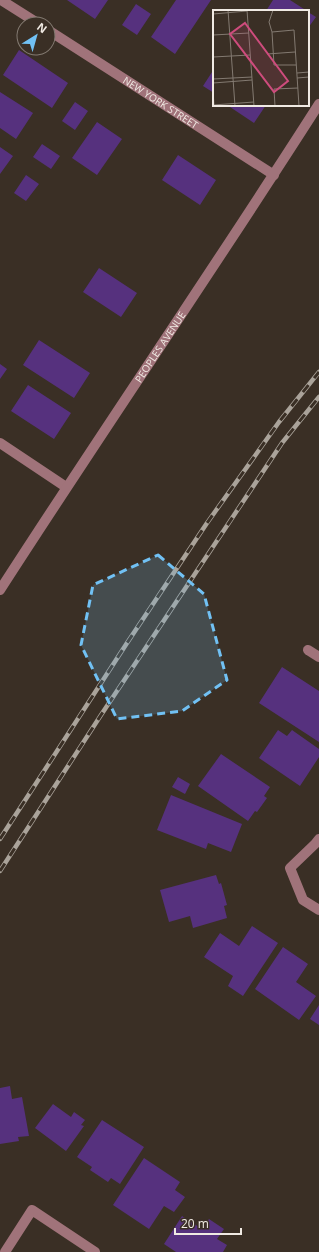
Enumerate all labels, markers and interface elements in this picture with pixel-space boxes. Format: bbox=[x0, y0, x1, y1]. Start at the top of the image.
inset map bbox=[213, 10, 309, 106]
north arrow bbox=[16, 16, 56, 56]
text: N bbox=[34, 19, 50, 36]
street label: NEW YORK STREET bbox=[120, 73, 202, 132]
street label: PEOPLES AVENUE bbox=[131, 309, 189, 385]
scale bar bbox=[175, 1210, 241, 1236]
text: 20 m bbox=[181, 1215, 209, 1232]

